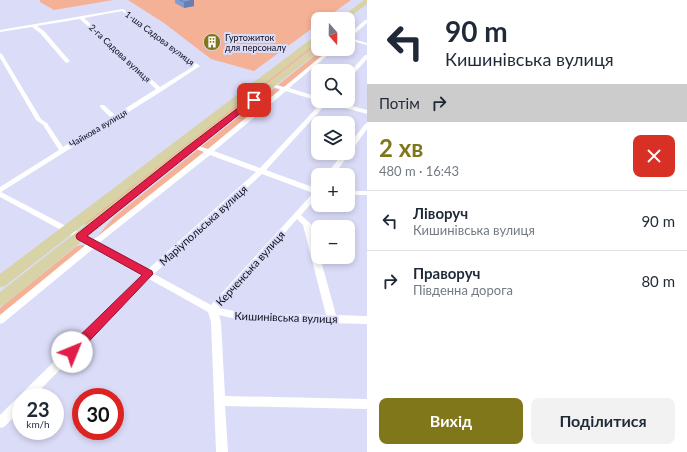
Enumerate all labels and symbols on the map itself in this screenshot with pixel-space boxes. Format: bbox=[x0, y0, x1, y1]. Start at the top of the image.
street label: 1-ша Садова вулиця bbox=[123, 8, 197, 68]
north arrow bbox=[311, 12, 355, 56]
street label: 2-га Садова вулиця bbox=[87, 22, 153, 84]
building icon: Гуртожиток для персоналу bbox=[202, 32, 222, 52]
place label: Гуртожиток для персоналу bbox=[225, 32, 287, 53]
pin bbox=[237, 83, 271, 117]
street label: Чайкова вулиця bbox=[67, 106, 129, 150]
street label: Маріупольська вулиця bbox=[156, 182, 250, 268]
street label: Керченська вулиця bbox=[213, 228, 287, 308]
street label: Кишинівська вулиця bbox=[234, 309, 338, 325]
position arrow bbox=[51, 331, 93, 373]
speed limit sign: 30 bbox=[72, 388, 124, 440]

